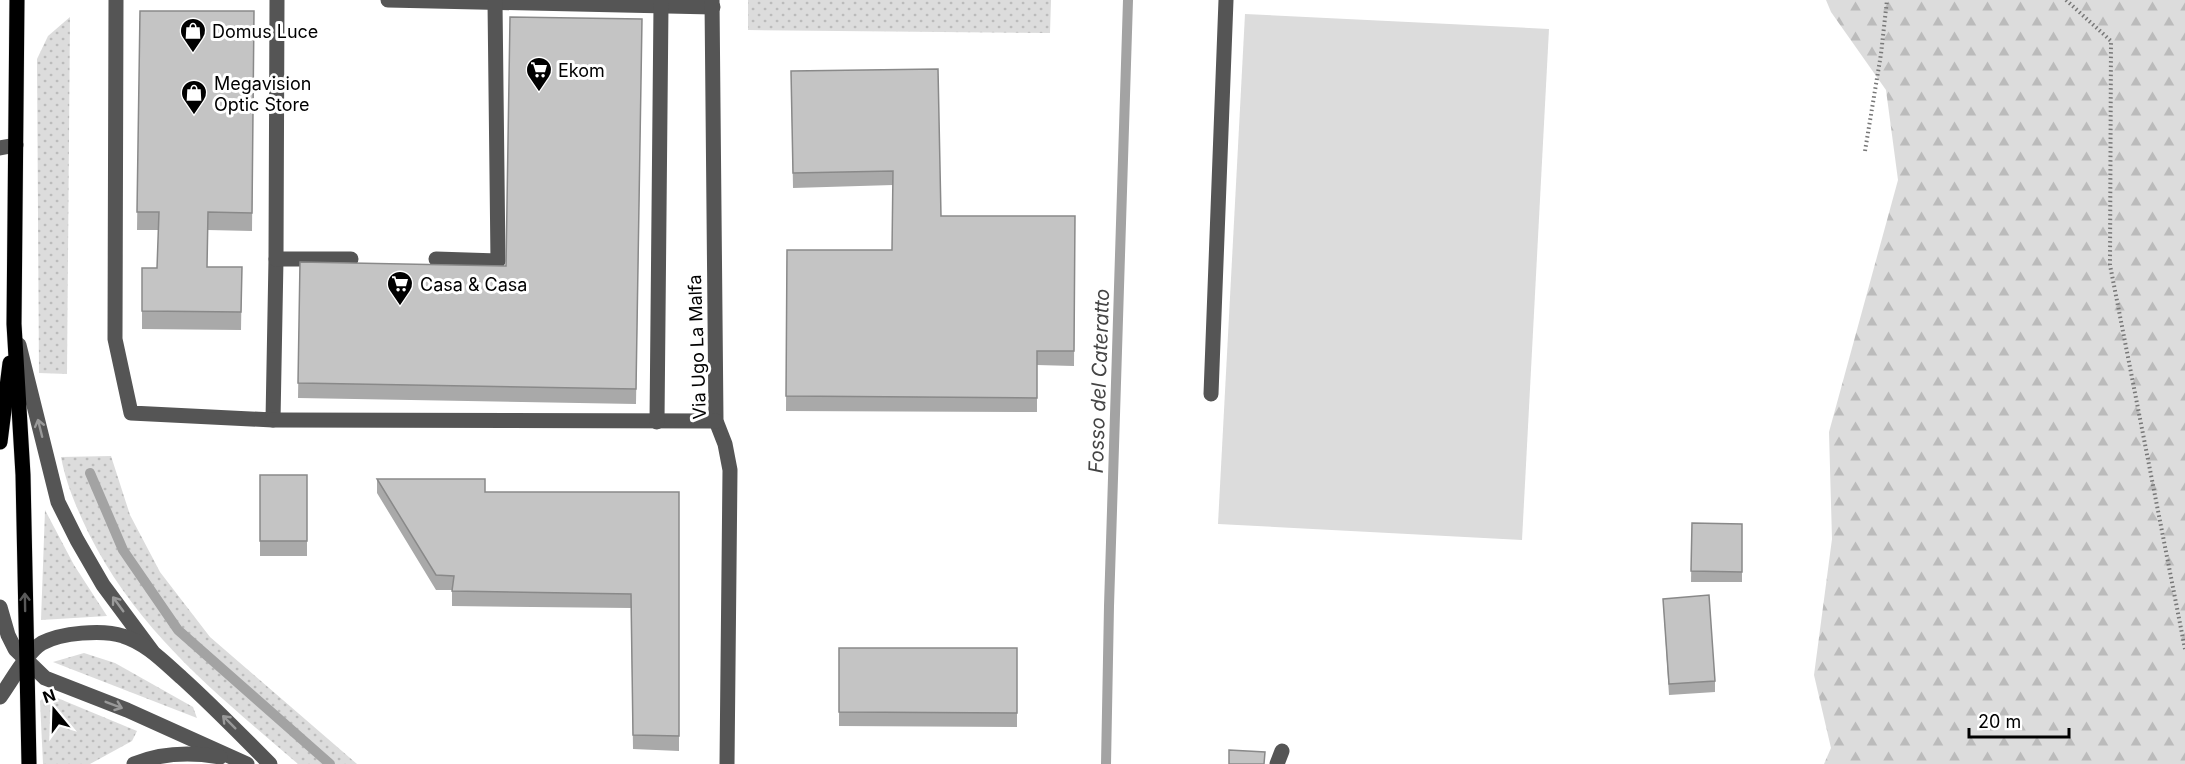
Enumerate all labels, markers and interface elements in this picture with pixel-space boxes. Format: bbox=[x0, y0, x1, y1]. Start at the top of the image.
shop icon: Domus Luce bbox=[178, 16, 208, 54]
place label: Domus Luce bbox=[212, 21, 318, 42]
supermarket icon: Ekom bbox=[524, 55, 554, 93]
place label: Ekom bbox=[558, 60, 605, 81]
place label: Megavision Optic Store bbox=[214, 73, 311, 115]
shop icon: Megavision Optic Store bbox=[179, 78, 209, 116]
supermarket icon: Casa & Casa bbox=[385, 269, 415, 307]
place label: Casa & Casa bbox=[420, 274, 527, 295]
street label: Via Ugo La Malfa bbox=[684, 274, 710, 420]
water label: Fosso del Cateratto bbox=[1084, 288, 1114, 474]
one-way arrow bbox=[33, 419, 45, 438]
one-way arrow bbox=[19, 592, 31, 612]
one-way arrow bbox=[111, 597, 124, 613]
north arrow bbox=[24, 680, 84, 740]
text: N bbox=[40, 684, 58, 707]
one-way arrow bbox=[105, 700, 123, 711]
scale bar bbox=[1969, 701, 2070, 739]
text: 20 m bbox=[1978, 711, 2021, 732]
one-way arrow bbox=[221, 715, 236, 730]

